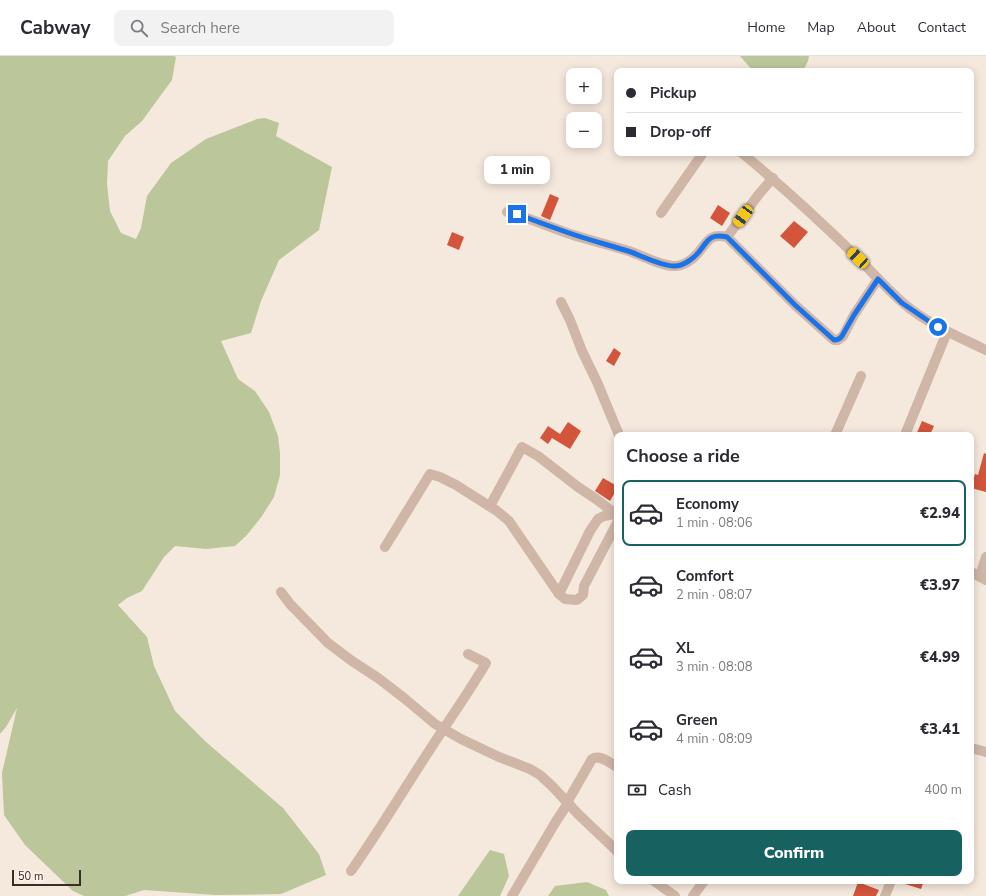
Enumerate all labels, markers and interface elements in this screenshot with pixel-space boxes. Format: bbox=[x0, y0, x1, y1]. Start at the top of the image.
search box bbox=[114, 10, 394, 46]
text: Cabway bbox=[20, 15, 90, 41]
icon: search bbox=[128, 17, 150, 39]
text: Search here bbox=[160, 18, 240, 38]
text: Home bbox=[747, 18, 785, 37]
text: Map bbox=[807, 18, 835, 37]
text: About bbox=[857, 18, 896, 37]
text: Contact bbox=[918, 18, 966, 37]
map controls bbox=[566, 68, 602, 148]
button: + bbox=[566, 68, 602, 104]
text: Pickup bbox=[650, 83, 696, 103]
button: − bbox=[566, 112, 602, 148]
text: Drop-off bbox=[650, 122, 711, 142]
callout: 1 min bbox=[484, 156, 550, 184]
text: 1 min bbox=[500, 161, 534, 179]
car bbox=[731, 203, 755, 229]
route end bbox=[508, 205, 526, 223]
car bbox=[845, 245, 871, 271]
route start bbox=[929, 318, 947, 336]
text: Choose a ride bbox=[626, 444, 740, 468]
text: Economy bbox=[676, 494, 739, 514]
icon: car bbox=[628, 495, 664, 531]
text: €2.94 bbox=[920, 503, 960, 523]
text: 1 min · 08:06 bbox=[676, 514, 752, 532]
text: Comfort bbox=[676, 566, 733, 586]
icon: car bbox=[628, 567, 664, 603]
text: €3.97 bbox=[920, 575, 960, 595]
text: 2 min · 08:07 bbox=[676, 586, 752, 604]
text: XL bbox=[676, 638, 695, 658]
icon: car bbox=[628, 639, 664, 675]
text: €4.99 bbox=[920, 647, 960, 667]
text: 3 min · 08:08 bbox=[676, 658, 752, 676]
text: Green bbox=[676, 710, 718, 730]
icon: car bbox=[628, 711, 664, 747]
text: €3.41 bbox=[920, 719, 960, 739]
text: 4 min · 08:09 bbox=[676, 730, 752, 748]
icon: cash bbox=[626, 779, 648, 801]
text: Cash bbox=[658, 780, 692, 800]
text: 400 m bbox=[924, 781, 962, 799]
button: Confirm bbox=[626, 830, 962, 876]
scale bar bbox=[12, 868, 81, 887]
text: 50 m bbox=[18, 869, 43, 884]

